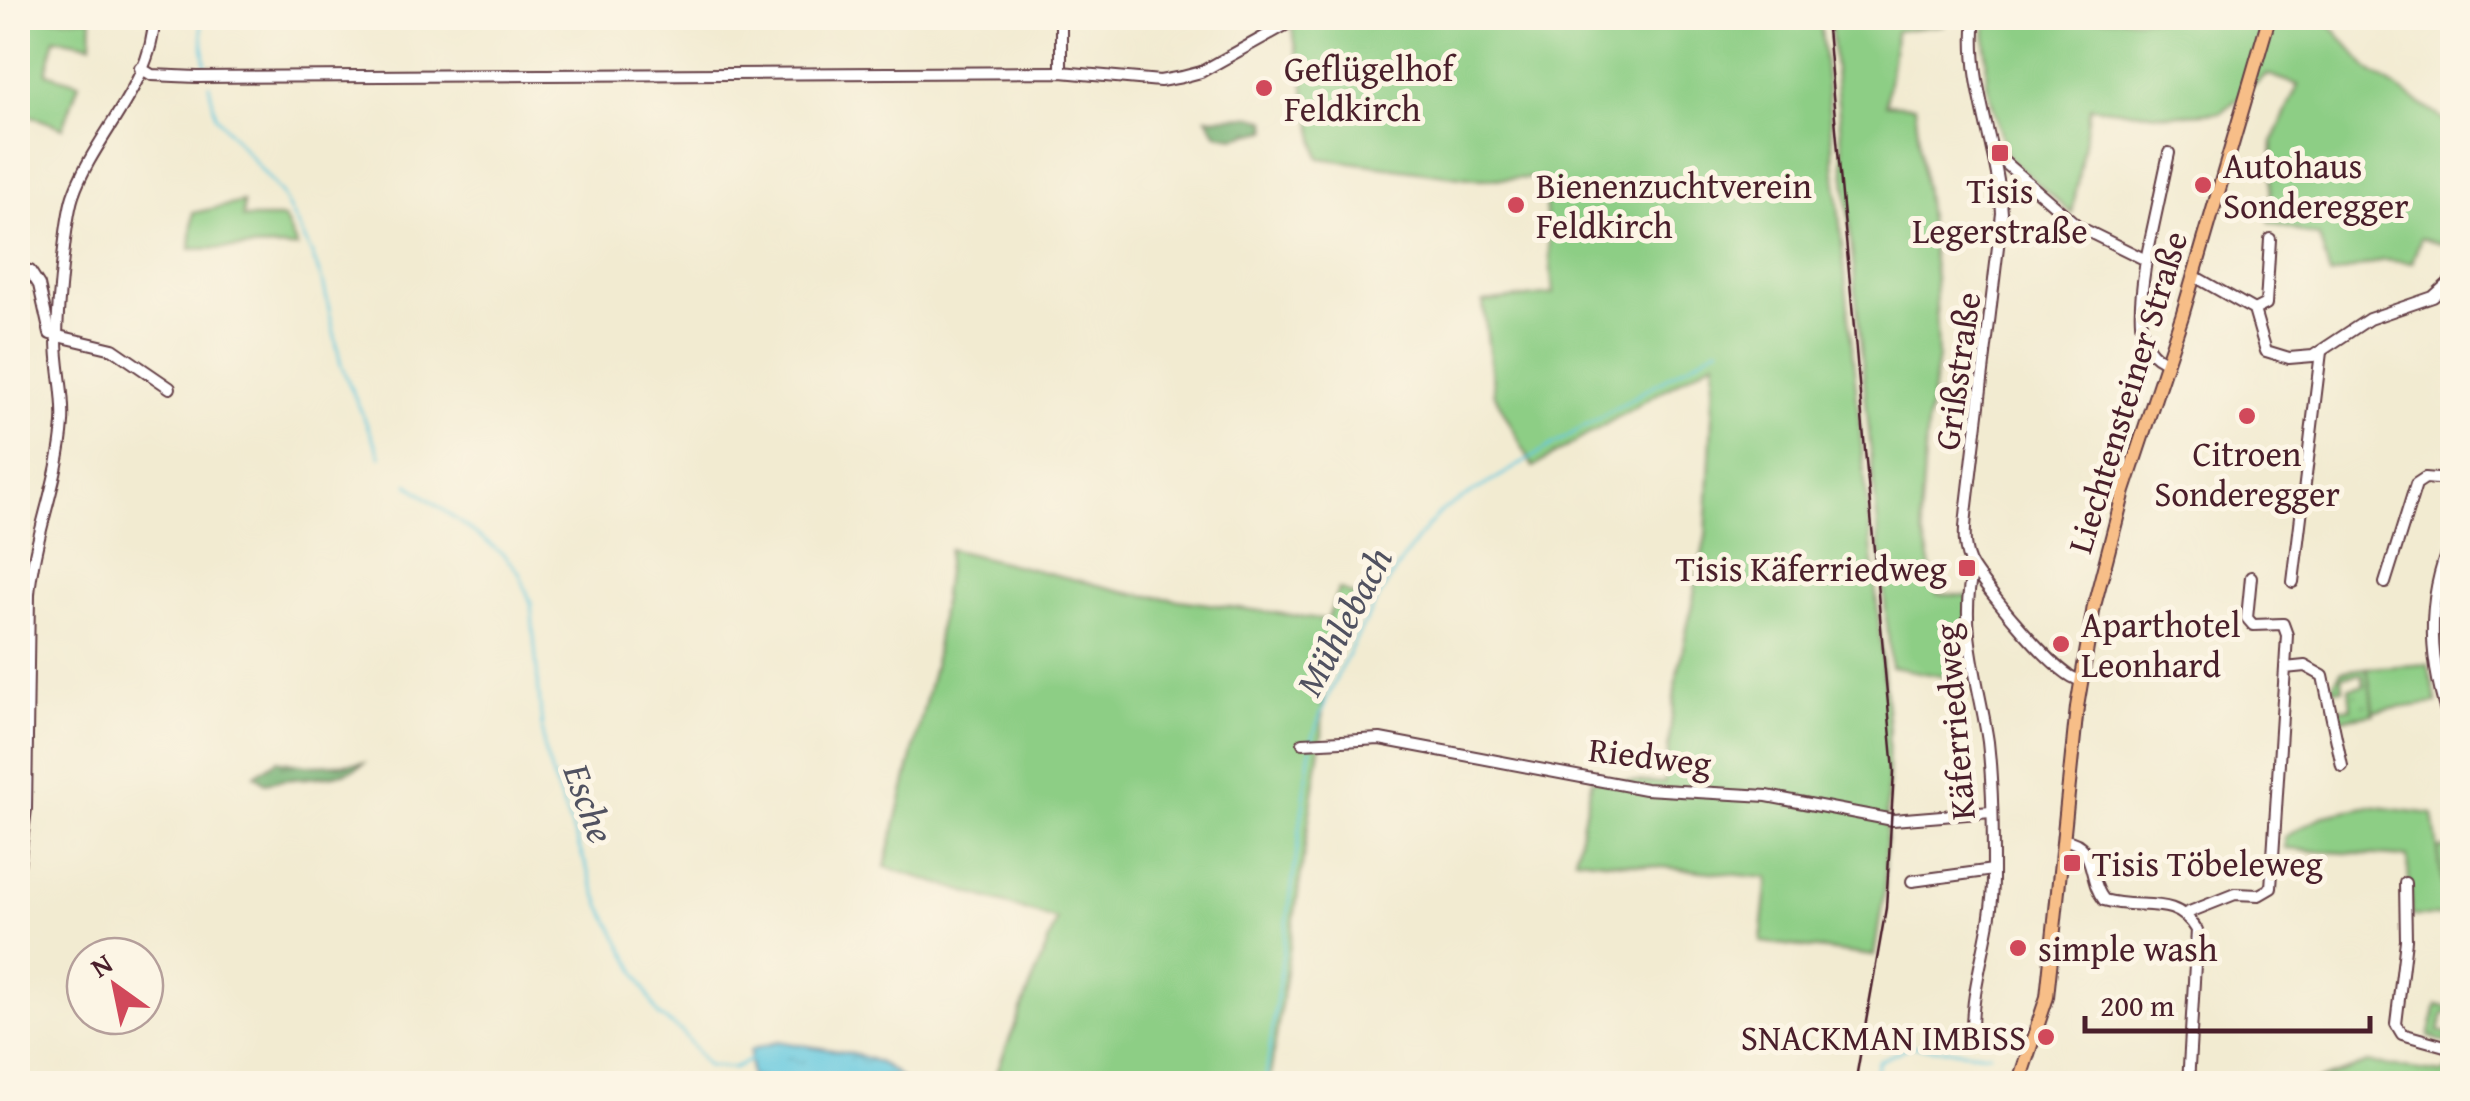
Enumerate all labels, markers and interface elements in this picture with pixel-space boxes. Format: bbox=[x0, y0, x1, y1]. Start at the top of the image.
place label: Geflügelhof Feldkirch bbox=[1284, 43, 1457, 134]
marker: Geflügelhof Feldkirch bbox=[1253, 77, 1275, 99]
place label: Autohaus Sonderegger bbox=[2223, 140, 2409, 231]
marker: Tisis Legerstraße bbox=[1989, 142, 2011, 164]
place label: Bienenzuchtverein Feldkirch bbox=[1536, 160, 1812, 251]
place label: Tisis Legerstraße bbox=[1912, 165, 2088, 256]
marker: Autohaus Sonderegger bbox=[2192, 174, 2214, 196]
marker: Bienenzuchtverein Feldkirch bbox=[1505, 194, 1527, 216]
street label: Liechtensteiner Straße bbox=[2054, 225, 2200, 559]
street label: Grißstraße bbox=[1921, 289, 1993, 453]
marker: Citroen Sonderegger bbox=[2236, 405, 2258, 427]
place label: Citroen Sonderegger bbox=[2154, 428, 2340, 519]
water label: Mühlebach bbox=[1280, 537, 1406, 705]
place label: Tisis Käferriedweg bbox=[1676, 543, 1948, 594]
marker: Tisis Käferriedweg bbox=[1956, 557, 1978, 579]
place label: Aparthotel Leonhard bbox=[2081, 599, 2241, 690]
street label: Käferriedweg bbox=[1920, 621, 1988, 822]
marker: Aparthotel Leonhard bbox=[2050, 633, 2072, 655]
street label: Riedweg bbox=[1586, 723, 1715, 789]
water label: Esche bbox=[550, 755, 630, 851]
place label: Tisis Töbeleweg bbox=[2092, 838, 2324, 889]
marker: Tisis Töbeleweg bbox=[2061, 852, 2083, 874]
place label: simple wash bbox=[2038, 923, 2218, 974]
north arrow bbox=[65, 936, 165, 1036]
marker: simple wash bbox=[2007, 937, 2029, 959]
text: N bbox=[82, 942, 120, 987]
scale bar bbox=[2085, 971, 2370, 1033]
text: 200 m bbox=[2100, 983, 2175, 1027]
place label: SNACKMAN IMBISS bbox=[1741, 1012, 2026, 1063]
marker: SNACKMAN IMBISS bbox=[2035, 1026, 2057, 1048]

